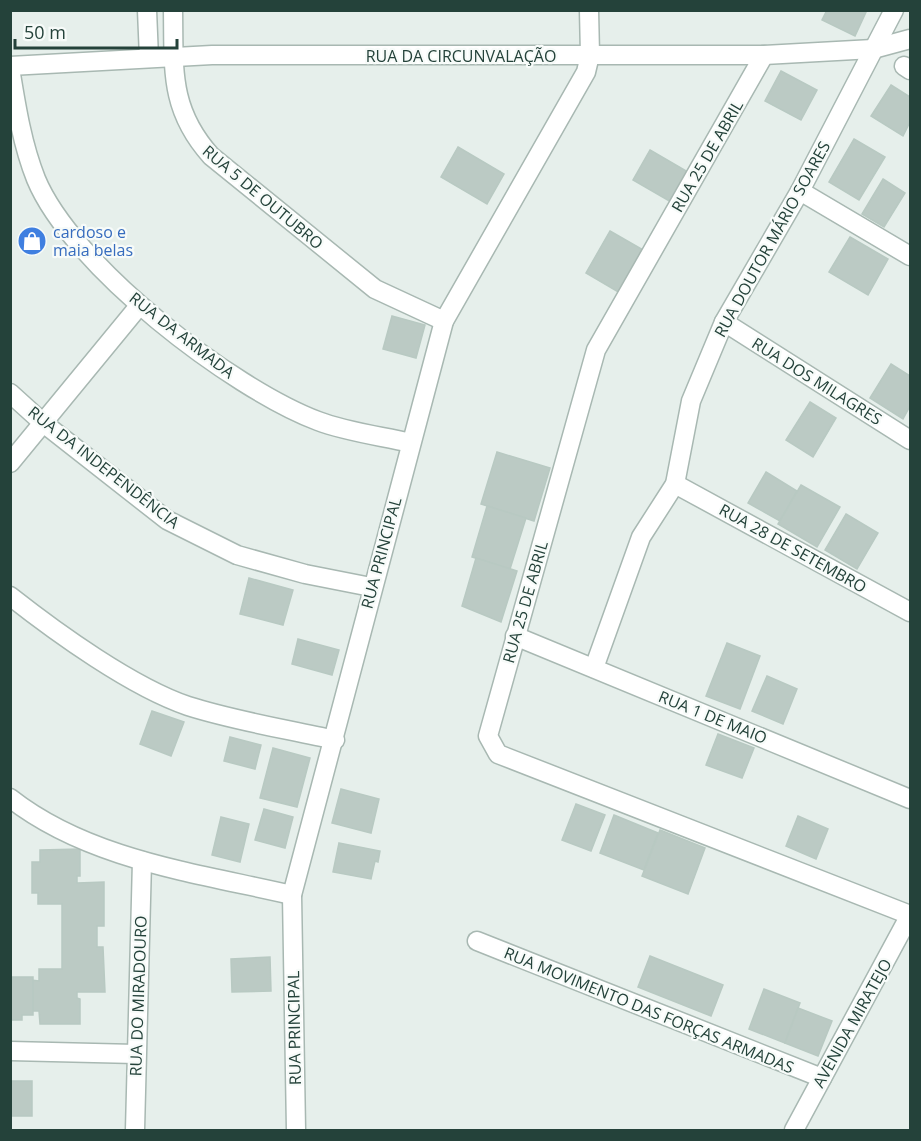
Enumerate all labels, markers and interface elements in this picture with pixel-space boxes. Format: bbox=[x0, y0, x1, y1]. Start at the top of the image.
scale bar bbox=[15, 12, 177, 50]
text: 50 m bbox=[24, 20, 66, 44]
street label: RUA DA CIRCUNVALAÇÃO bbox=[366, 45, 556, 67]
street label: RUA 25 DE ABRIL bbox=[666, 96, 748, 216]
street label: RUA DOUTOR MÁRIO SOARES bbox=[709, 137, 835, 341]
street label: RUA 5 DE OUTUBRO bbox=[198, 140, 328, 254]
place label: cardoso e maia belas bbox=[53, 221, 133, 261]
shop icon: cardoso e maia belas bbox=[16, 225, 48, 257]
street label: RUA DA ARMADA bbox=[125, 287, 240, 384]
street label: RUA DOS MILAGRES bbox=[748, 332, 886, 430]
street label: RUA DA INDEPENDÊNCIA bbox=[24, 401, 185, 534]
street label: RUA PRINCIPAL bbox=[356, 495, 406, 611]
street label: RUA 28 DE SETEMBRO bbox=[715, 498, 871, 598]
street label: RUA 25 DE ABRIL bbox=[497, 538, 553, 666]
street label: RUA 1 DE MAIO bbox=[655, 685, 771, 749]
street label: RUA DO MIRADOURO bbox=[124, 915, 152, 1077]
street label: RUA MOVIMENTO DAS FORÇAS ARMADAS bbox=[501, 942, 797, 1078]
street label: AVENIDA MIRATEJO bbox=[807, 955, 897, 1091]
street label: RUA PRINCIPAL bbox=[282, 971, 306, 1085]

